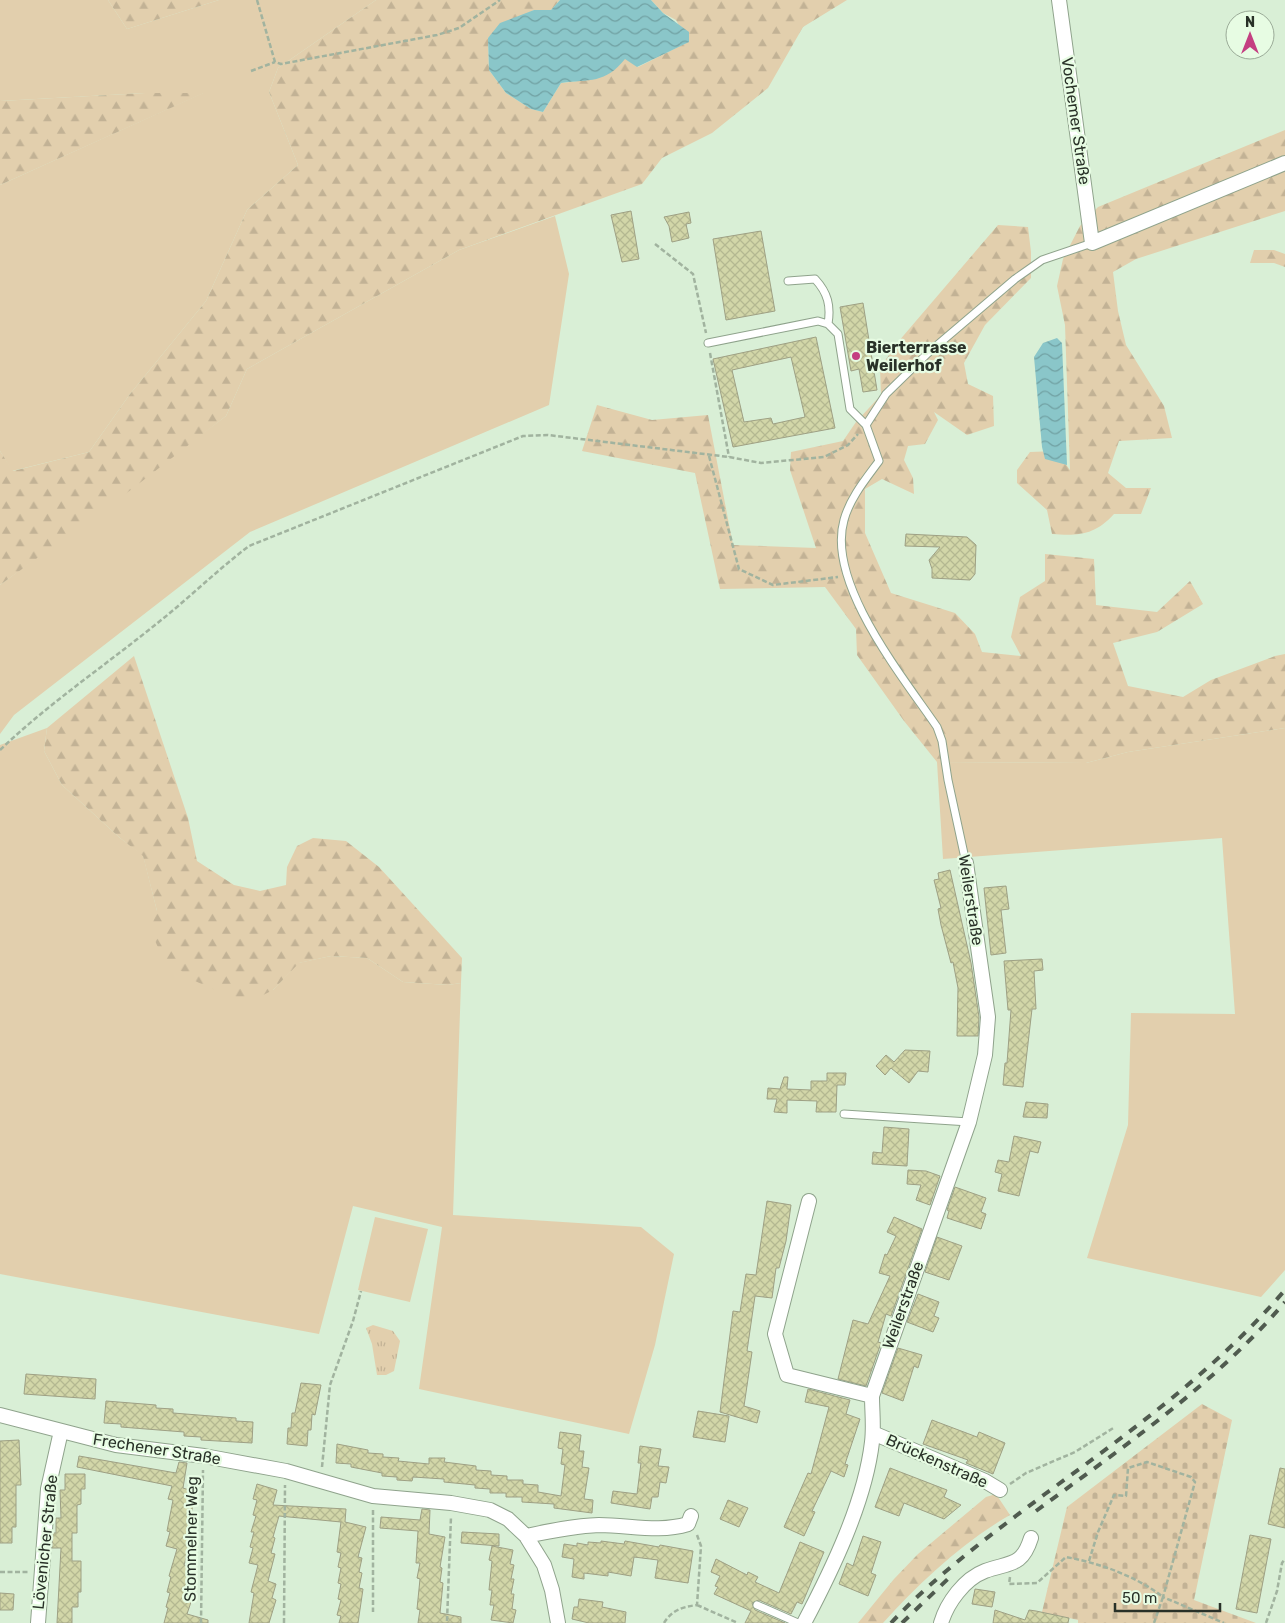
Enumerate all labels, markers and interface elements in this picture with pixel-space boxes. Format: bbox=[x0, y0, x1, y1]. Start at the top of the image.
north arrow bbox=[1225, 10, 1275, 60]
text: N bbox=[1245, 14, 1255, 31]
street label: Vochemer Straße bbox=[1058, 56, 1094, 186]
place label: Bierterrasse Weilerhof bbox=[866, 338, 967, 375]
marker: Bierterrasse Weilerhof bbox=[850, 350, 862, 362]
street label: Weilerstraße bbox=[954, 853, 988, 947]
street label: Weilerstraße bbox=[878, 1259, 928, 1351]
street label: Frechener Straße bbox=[92, 1430, 222, 1468]
street label: Brückenstraße bbox=[883, 1430, 991, 1492]
street label: Lövenicher Straße bbox=[28, 1474, 62, 1610]
street label: Stommelner Weg bbox=[180, 1476, 202, 1602]
scale bar bbox=[1115, 1580, 1220, 1612]
text: 50 m bbox=[1122, 1589, 1157, 1607]

